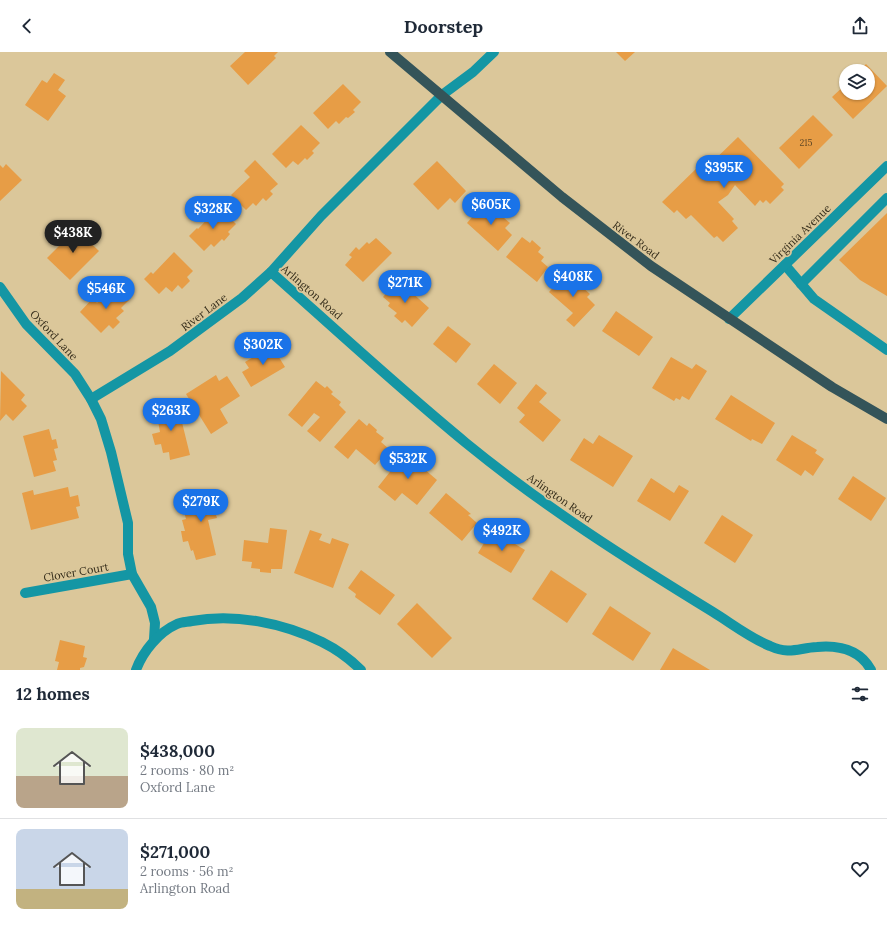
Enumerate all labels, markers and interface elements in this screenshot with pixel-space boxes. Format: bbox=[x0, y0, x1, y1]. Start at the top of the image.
icon: back bbox=[16, 15, 38, 37]
text: Doorstep bbox=[404, 15, 483, 38]
icon: share bbox=[849, 15, 871, 37]
map controls bbox=[839, 64, 875, 100]
button: layers bbox=[839, 64, 875, 100]
house number: 215 bbox=[799, 137, 813, 148]
pin: $395K bbox=[696, 155, 752, 189]
text: $395K bbox=[705, 159, 743, 176]
pin: $605K bbox=[463, 192, 519, 226]
pin: $328K bbox=[185, 196, 241, 230]
text: $605K bbox=[471, 196, 511, 213]
text: $328K bbox=[194, 200, 232, 217]
street label: Virginia Avenue bbox=[766, 201, 834, 267]
street label: River Road bbox=[610, 218, 662, 262]
pin: $438K bbox=[45, 220, 101, 254]
text: $438K bbox=[54, 224, 92, 241]
street label: Arlington Road bbox=[278, 261, 346, 323]
pin: $408K bbox=[545, 264, 601, 298]
text: $408K bbox=[553, 268, 593, 285]
pin: $271K bbox=[377, 270, 433, 304]
text: $271K bbox=[387, 274, 423, 291]
pin: $546K bbox=[78, 276, 134, 310]
text: $546K bbox=[87, 280, 125, 297]
street label: River Lane bbox=[178, 290, 230, 334]
street label: Oxford Lane bbox=[27, 307, 81, 363]
pin: $302K bbox=[235, 332, 291, 366]
text: $302K bbox=[243, 336, 283, 353]
pin: $263K bbox=[143, 398, 199, 432]
text: $263K bbox=[152, 402, 190, 419]
pin: $532K bbox=[380, 446, 436, 480]
text: $532K bbox=[389, 450, 427, 467]
street label: Arlington Road bbox=[524, 470, 596, 526]
pin: $279K bbox=[173, 489, 229, 523]
text: $279K bbox=[182, 493, 220, 510]
pin: $492K bbox=[474, 518, 530, 552]
text: $492K bbox=[483, 522, 521, 539]
street label: Clover Court bbox=[42, 559, 110, 585]
text: 12 homes bbox=[16, 683, 90, 705]
icon: filters bbox=[849, 683, 871, 705]
text: $438,000 bbox=[140, 740, 215, 762]
icon: home bbox=[48, 744, 96, 792]
icon: heart bbox=[849, 757, 871, 779]
text: 2 rooms · 80 m² bbox=[140, 762, 234, 779]
text: Oxford Lane bbox=[140, 779, 215, 796]
text: $271,000 bbox=[140, 841, 210, 863]
icon: home bbox=[48, 845, 96, 893]
icon: heart bbox=[849, 858, 871, 880]
text: 2 rooms · 56 m² bbox=[140, 863, 234, 880]
text: Arlington Road bbox=[140, 880, 230, 897]

